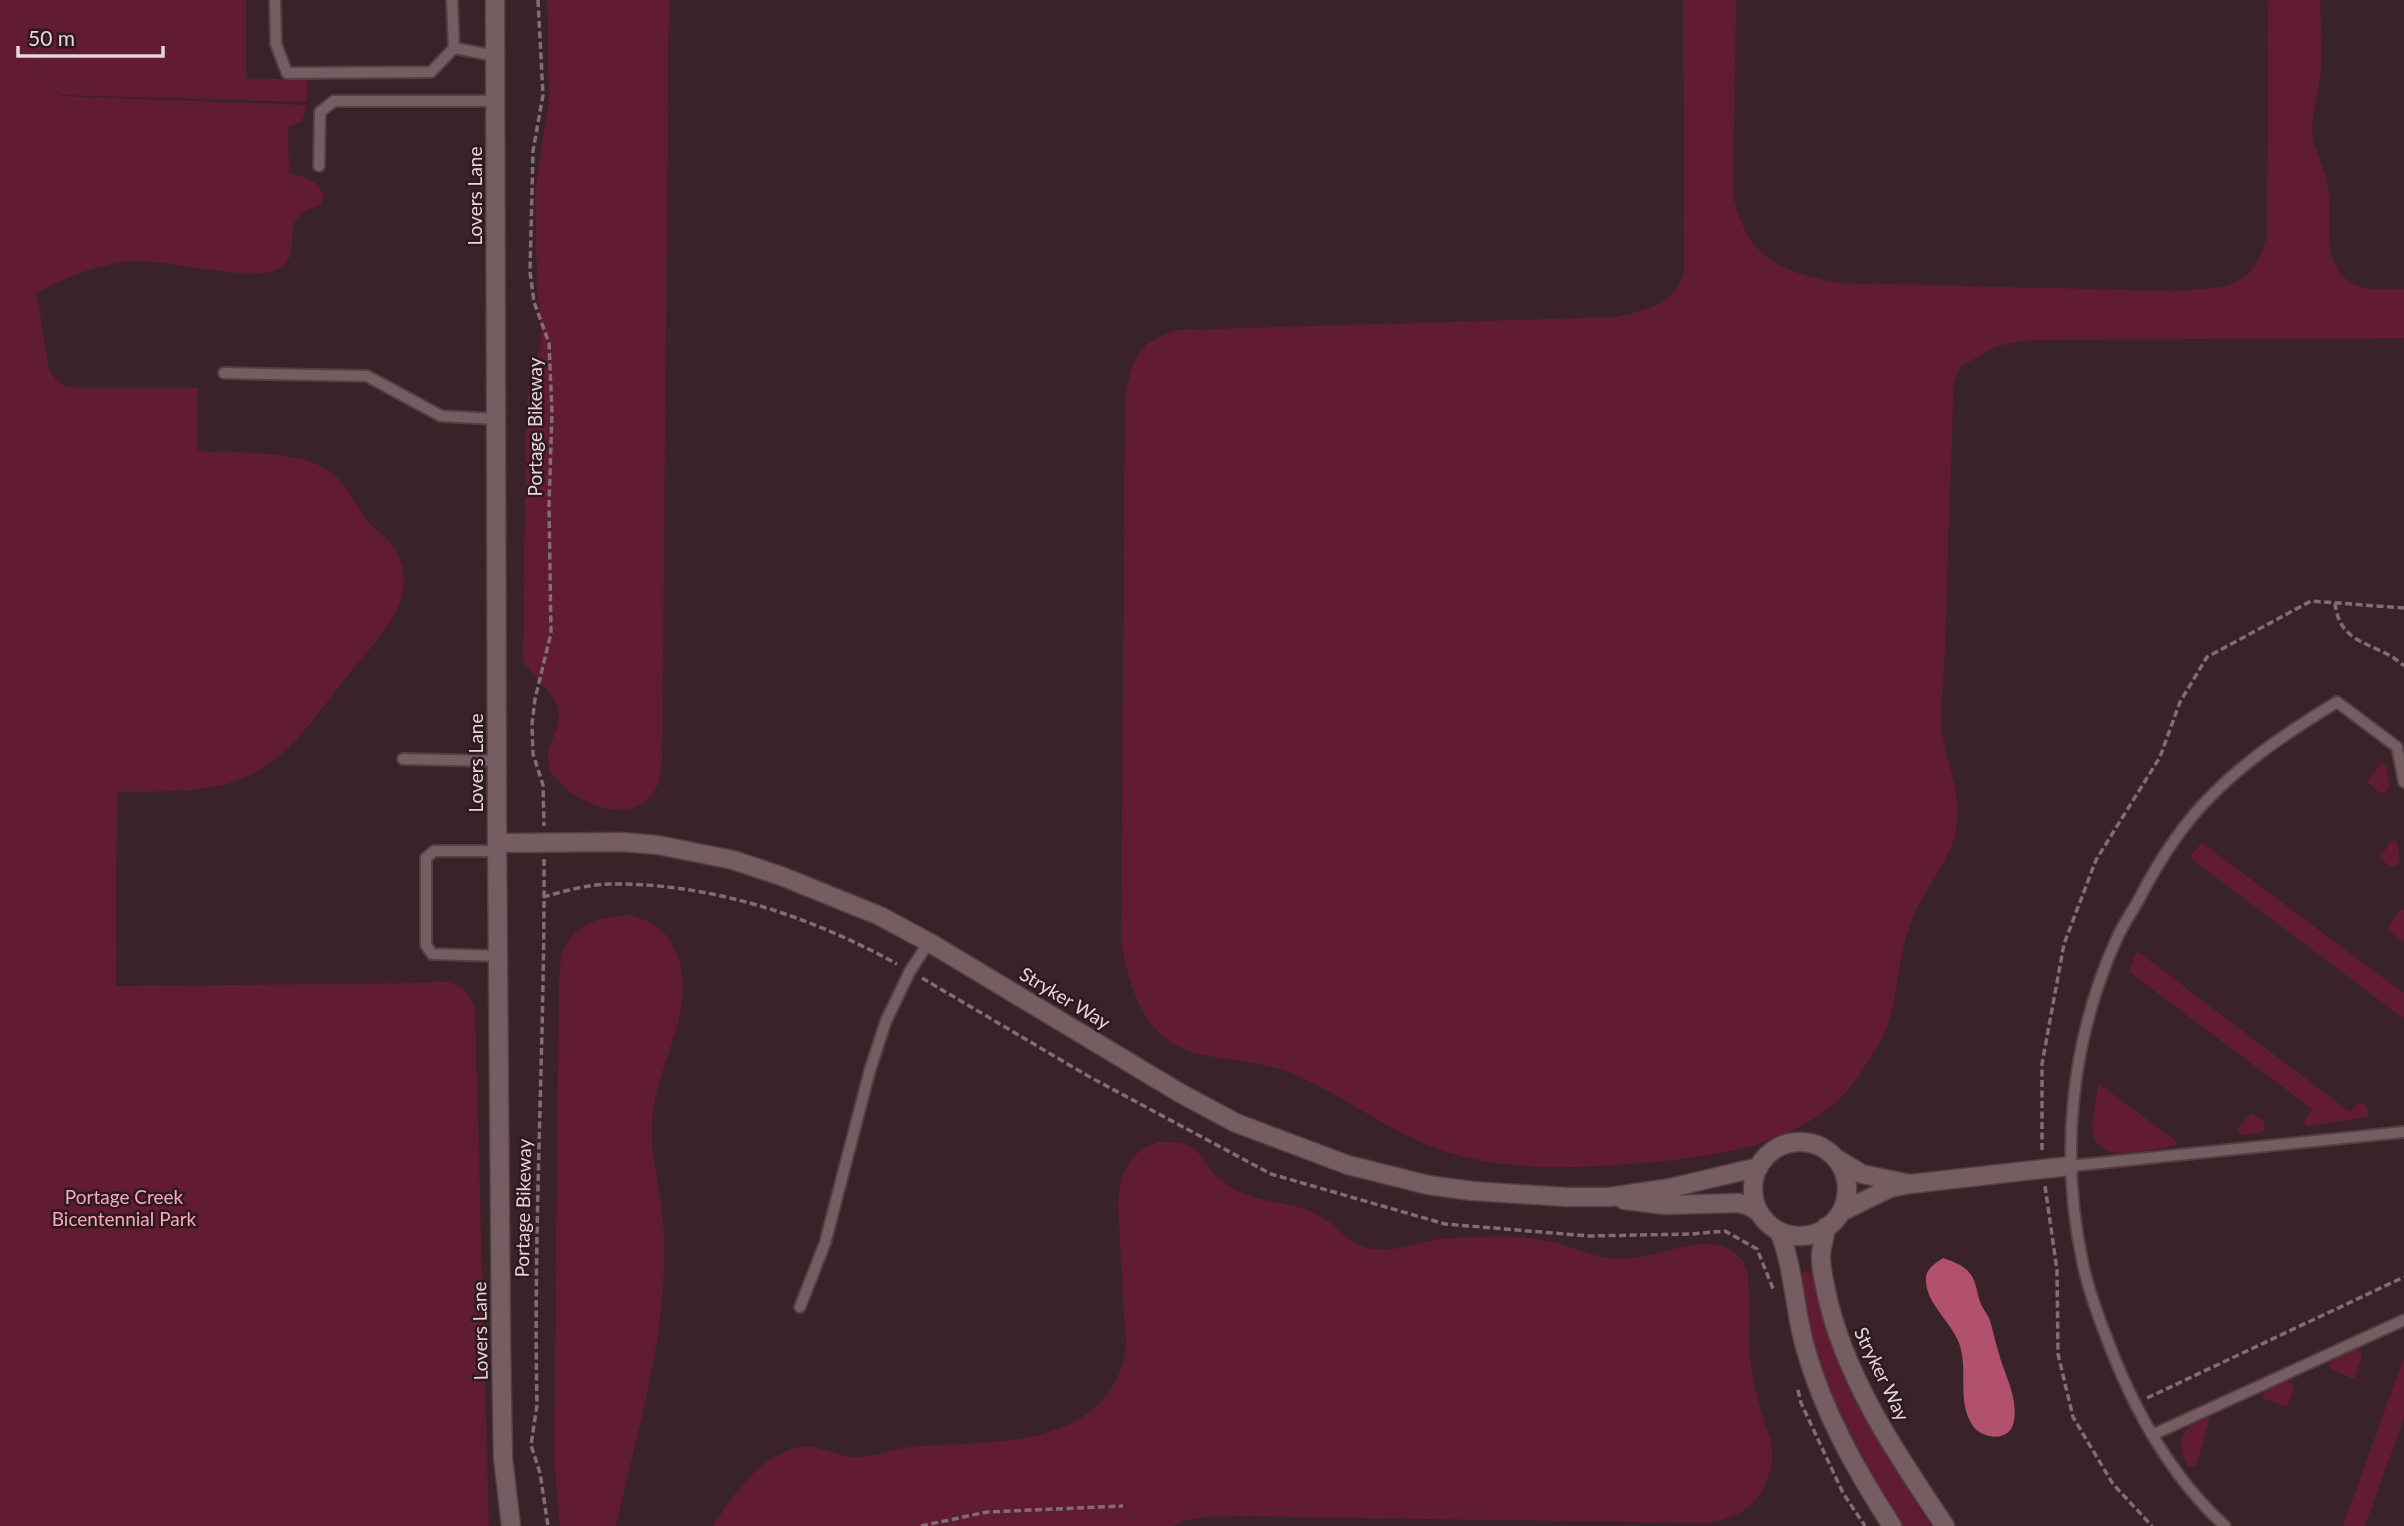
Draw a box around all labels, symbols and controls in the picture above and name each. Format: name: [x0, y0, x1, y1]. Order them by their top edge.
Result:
scale bar: [18, 14, 163, 58]
text: 50 m: [28, 25, 75, 50]
street label: Lovers Lane: [463, 147, 486, 245]
street label: Portage Bikeway: [523, 357, 546, 497]
street label: Lovers Lane: [464, 714, 487, 812]
street label: Stryker Way: [1016, 962, 1115, 1034]
street label: Portage Bikeway: [510, 1138, 535, 1278]
park label: Portage Creek Bicentennial Park: [52, 1185, 197, 1230]
street label: Lovers Lane: [467, 1281, 492, 1381]
street label: Stryker Way: [1850, 1323, 1915, 1425]

